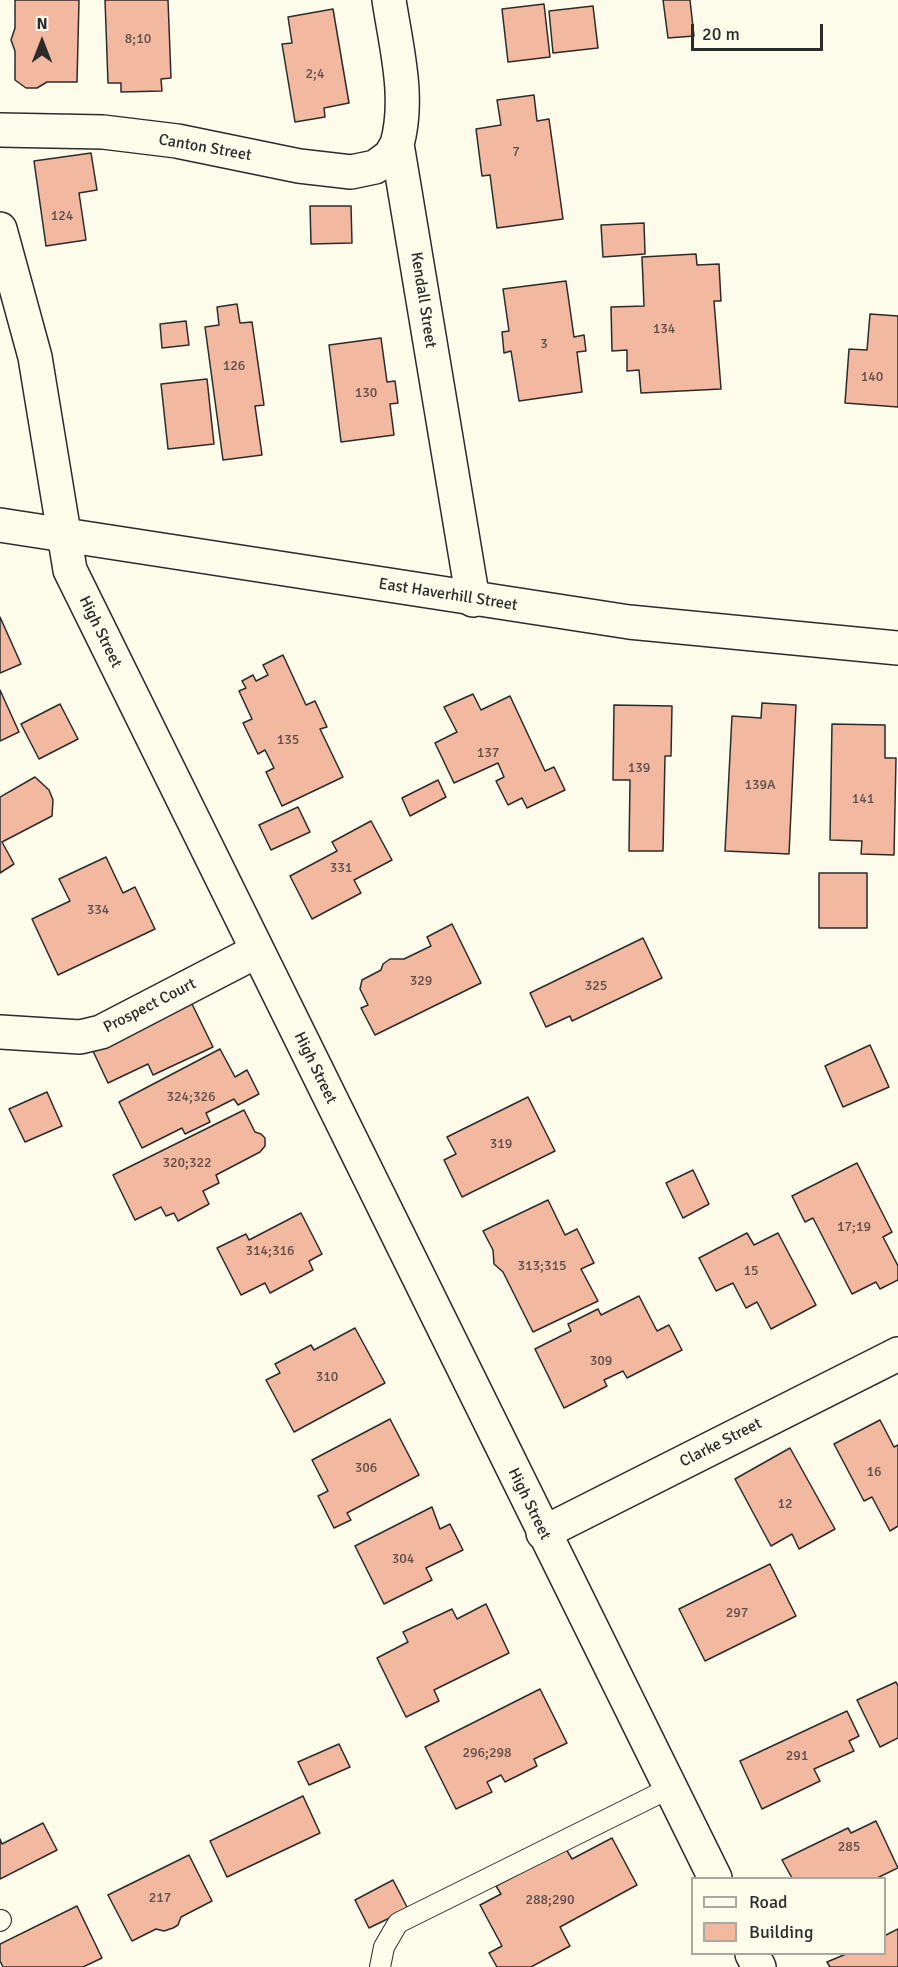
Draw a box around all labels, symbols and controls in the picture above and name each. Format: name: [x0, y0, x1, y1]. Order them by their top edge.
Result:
north arrow: [12, 12, 72, 72]
scale bar: [694, 12, 826, 50]
text: N: [36, 14, 48, 34]
text: 20 m: [702, 23, 740, 45]
house number: 8;10: [125, 31, 151, 47]
house number: 2;4: [306, 66, 324, 82]
street label: Canton Street: [157, 130, 253, 166]
house number: 7: [512, 144, 520, 160]
house number: 124: [51, 208, 73, 224]
street label: Kendall Street: [406, 251, 440, 349]
house number: 134: [653, 321, 675, 337]
house number: 3: [540, 336, 548, 352]
house number: 126: [223, 358, 245, 374]
house number: 140: [861, 369, 883, 385]
house number: 130: [355, 385, 377, 401]
street label: East Haverhill Street: [377, 575, 519, 615]
street label: High Street: [74, 593, 126, 671]
house number: 135: [277, 732, 299, 748]
house number: 137: [477, 745, 499, 761]
house number: 139: [628, 760, 650, 776]
house number: 139A: [744, 777, 776, 793]
house number: 141: [852, 791, 874, 807]
house number: 331: [330, 860, 352, 876]
house number: 334: [87, 902, 109, 918]
house number: 329: [410, 973, 432, 989]
street label: Prospect Court: [101, 974, 199, 1038]
house number: 325: [585, 978, 607, 994]
street label: High Street: [289, 1029, 341, 1107]
house number: 324;326: [166, 1089, 216, 1105]
house number: 319: [490, 1136, 512, 1152]
house number: 320;322: [162, 1155, 212, 1171]
house number: 17;19: [837, 1219, 871, 1235]
house number: 314;316: [245, 1243, 295, 1259]
house number: 313;315: [517, 1258, 567, 1274]
house number: 15: [743, 1263, 759, 1279]
house number: 309: [590, 1353, 612, 1369]
house number: 310: [316, 1369, 338, 1385]
street label: Clarke Street: [677, 1414, 765, 1472]
house number: 306: [355, 1460, 377, 1476]
house number: 16: [866, 1464, 882, 1480]
street label: High Street: [503, 1465, 555, 1543]
house number: 12: [777, 1496, 793, 1512]
house number: 304: [392, 1551, 414, 1567]
house number: 297: [726, 1605, 748, 1621]
house number: 296;298: [462, 1745, 512, 1761]
house number: 291: [786, 1748, 808, 1764]
house number: 285: [838, 1839, 860, 1855]
legend: [691, 1877, 886, 1955]
house number: 217: [149, 1890, 171, 1906]
text: Road: [749, 1891, 788, 1913]
house number: 288;290: [525, 1892, 575, 1908]
text: Building: [749, 1921, 813, 1943]

